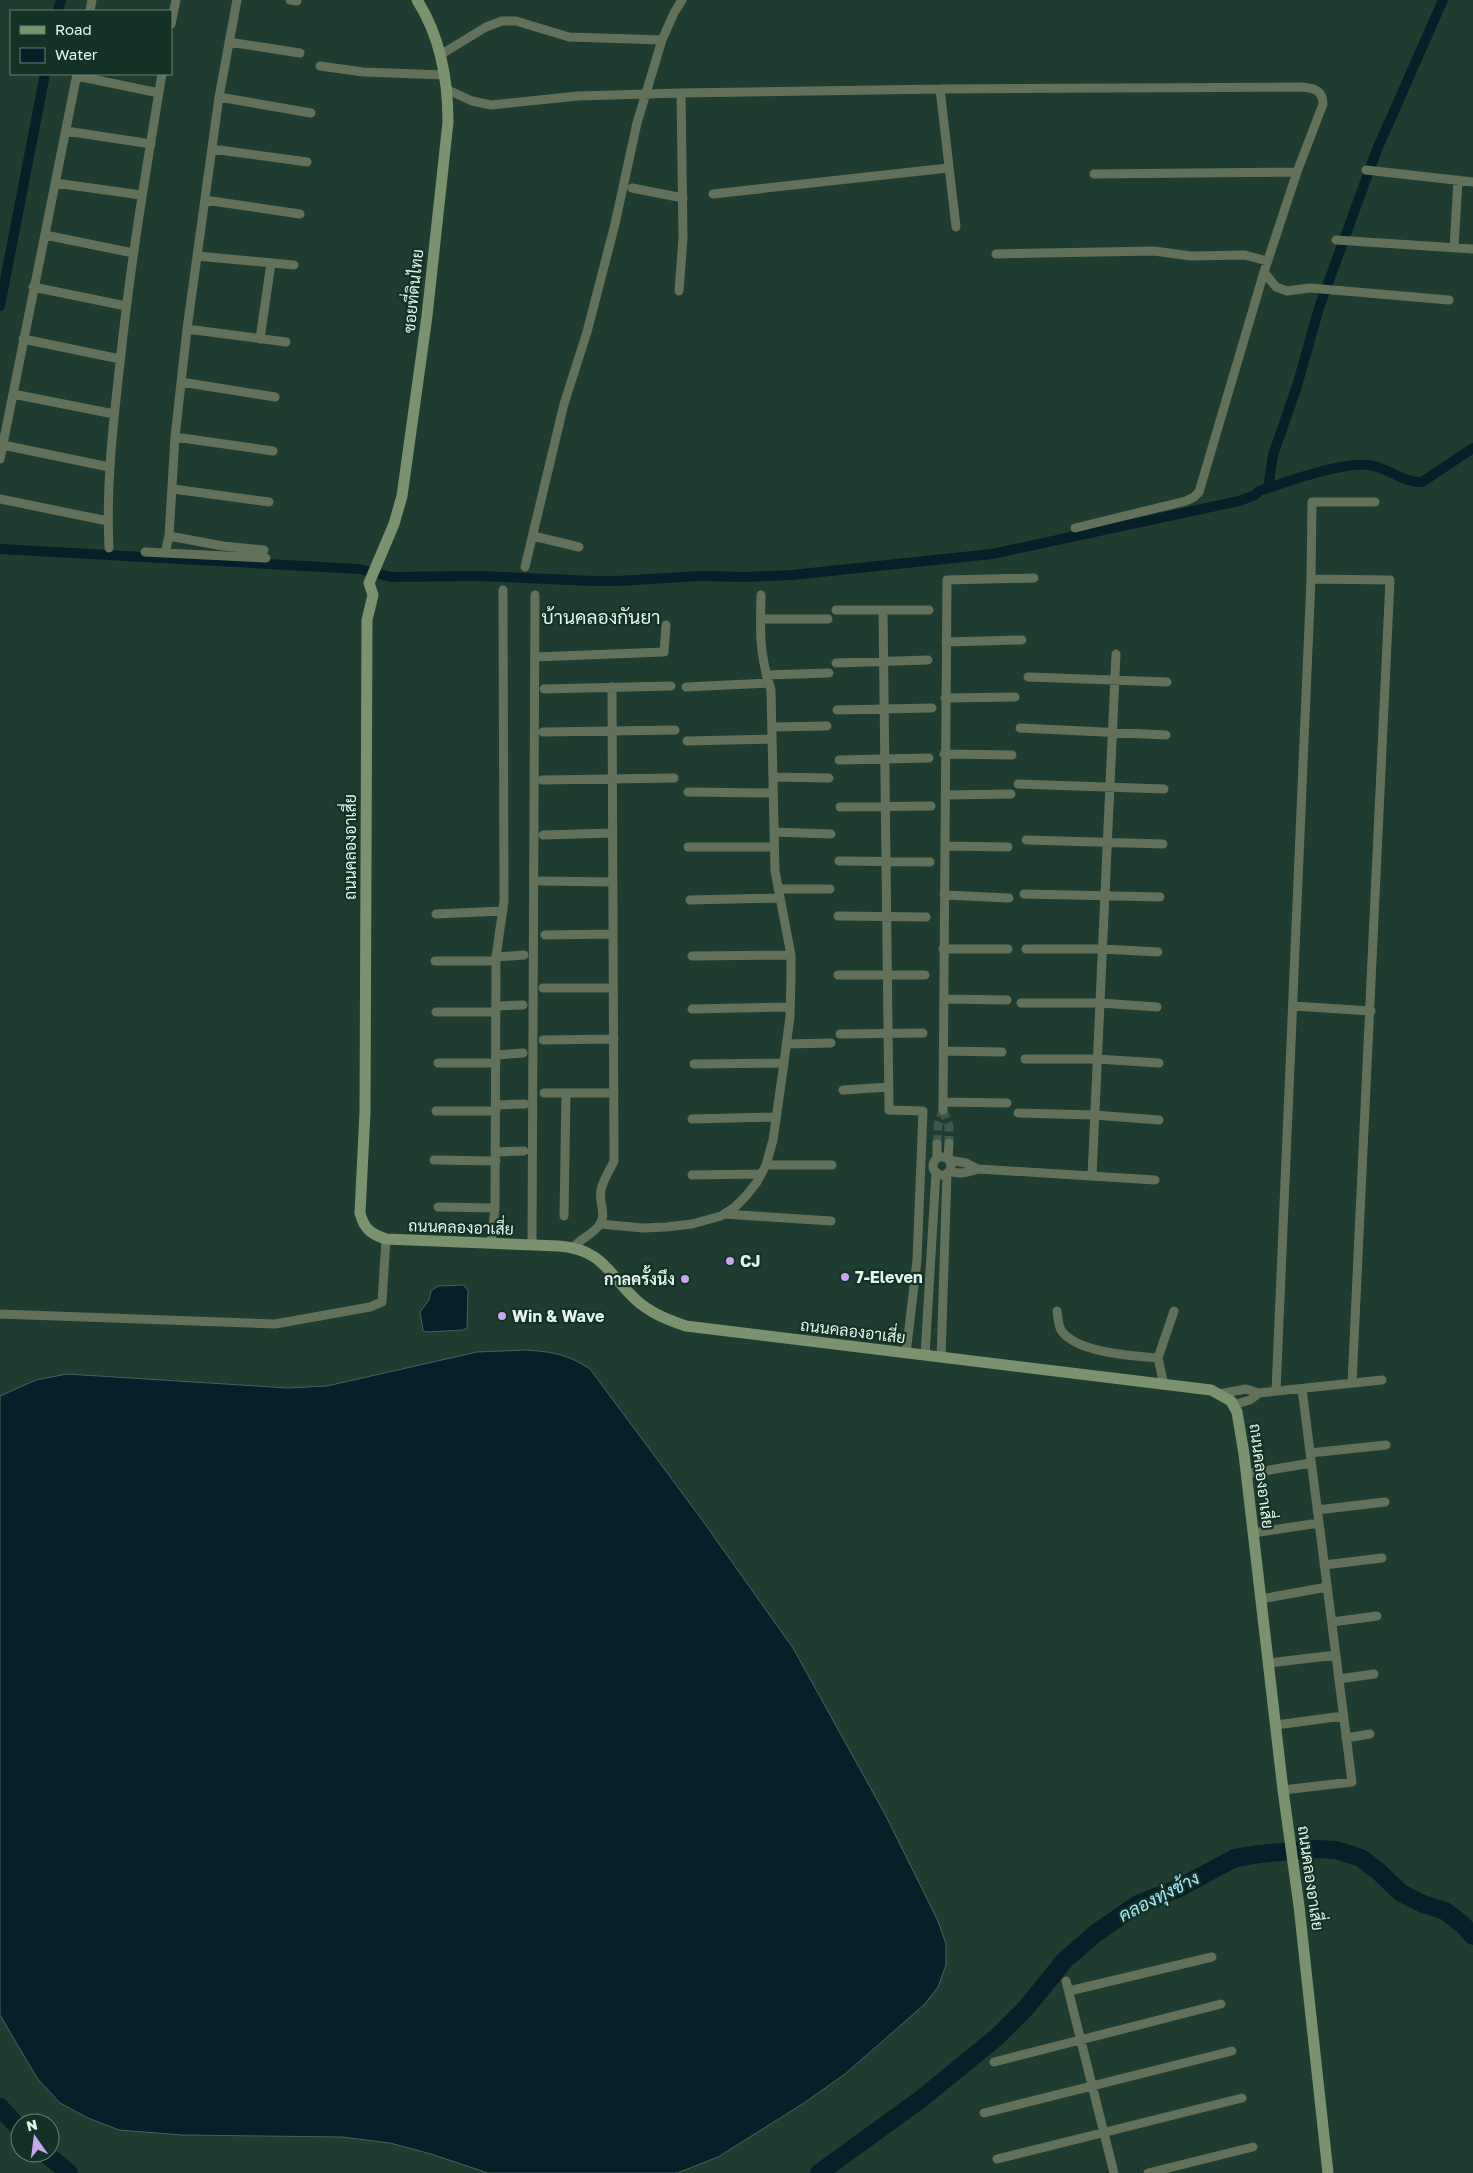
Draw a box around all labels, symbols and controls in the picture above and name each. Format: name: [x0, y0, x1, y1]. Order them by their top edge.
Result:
legend: [10, 10, 172, 75]
text: Road: [55, 20, 92, 38]
text: Water: [55, 45, 98, 63]
street label: ซอยที่ดินไทย: [395, 248, 427, 334]
district label: บ้านคลองกันยา: [542, 605, 660, 628]
street label: ถนนคลองอาเสี่ย: [336, 794, 360, 900]
street label: ถนนคลองอาเสี่ย: [408, 1211, 514, 1239]
place label: CJ: [740, 1251, 760, 1271]
marker: CJ: [724, 1255, 736, 1267]
place label: กาลครั้งนึง: [604, 1265, 675, 1289]
place label: 7-Eleven: [855, 1267, 923, 1287]
marker: 7-Eleven: [839, 1271, 851, 1283]
marker: กาลครั้งนึง: [679, 1273, 691, 1285]
place label: Win & Wave: [512, 1306, 604, 1326]
marker: Win & Wave: [496, 1310, 508, 1322]
street label: ถนนคลองอาเสี่ย: [799, 1311, 907, 1347]
street label: ถนนคลองอาเสี่ย: [1246, 1422, 1282, 1530]
street label: ถนนคลองอาเสี่ย: [1294, 1824, 1332, 1932]
water label: คลองทุ่งช้าง: [1114, 1866, 1204, 1928]
north arrow: [10, 2113, 60, 2163]
text: N: [25, 2115, 39, 2134]

